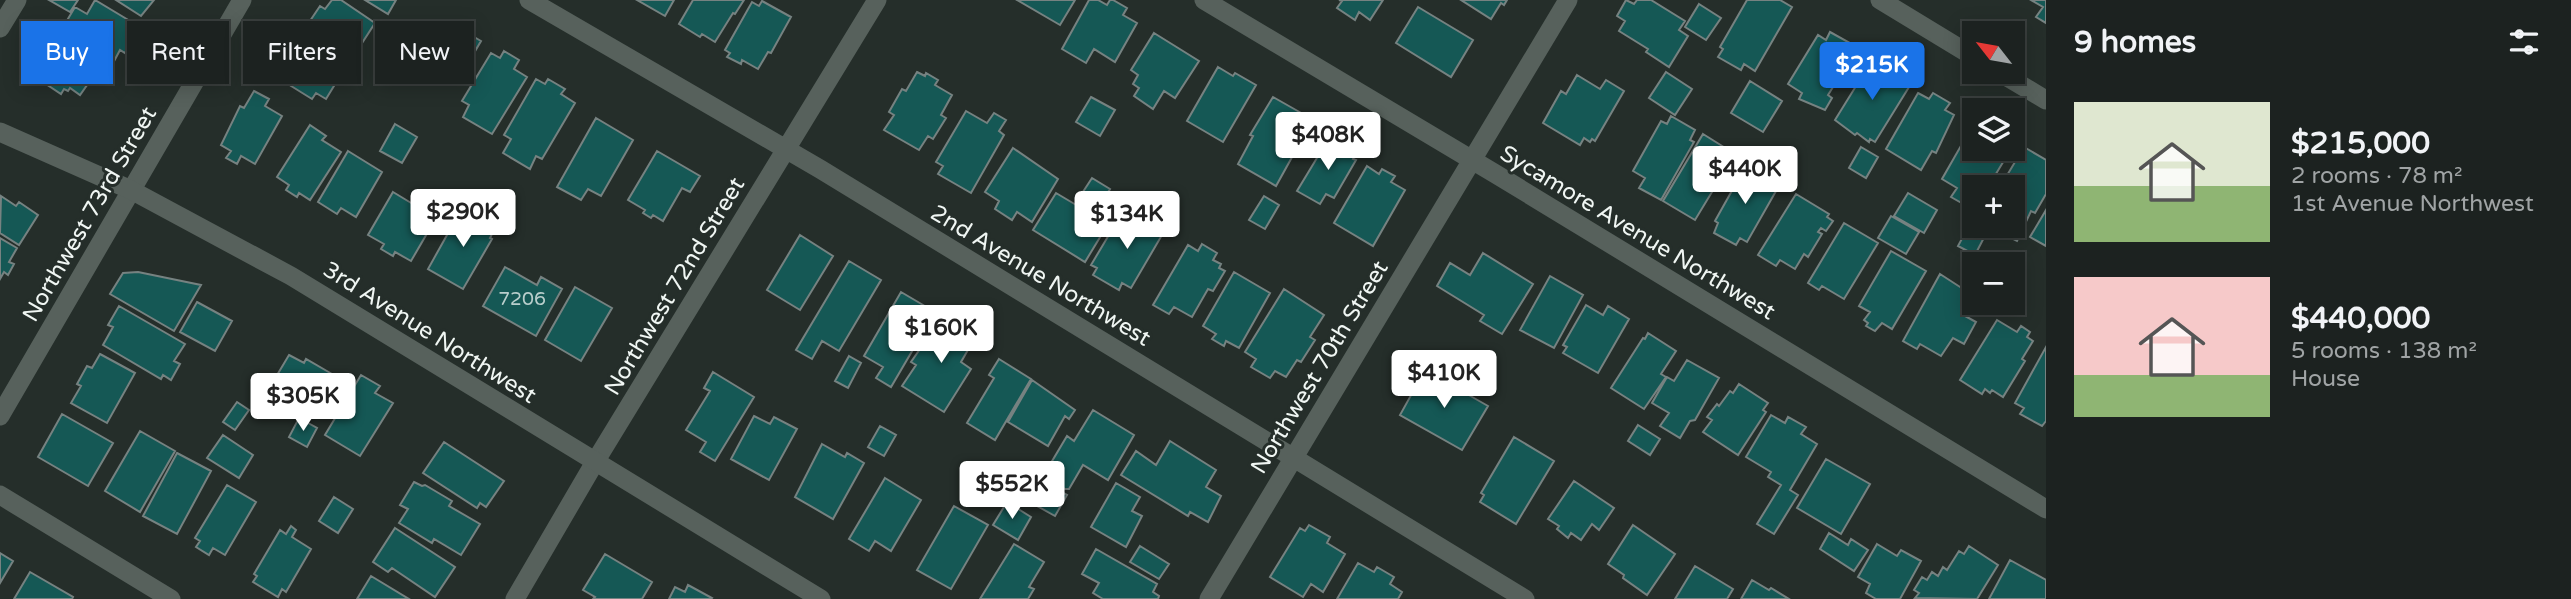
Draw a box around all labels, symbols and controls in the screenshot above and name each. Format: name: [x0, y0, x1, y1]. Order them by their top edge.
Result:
chip: Buy: [21, 21, 113, 84]
chip: Rent: [127, 21, 229, 84]
chip: Filters: [243, 21, 361, 84]
chip: New: [375, 21, 474, 84]
north arrow: [1962, 21, 2025, 84]
map controls: [1962, 21, 2025, 315]
icon: filters: [2505, 23, 2543, 61]
text: 9 homes: [2074, 24, 2196, 61]
pin: $215K: [1823, 42, 1921, 102]
text: $215K: [1836, 51, 1908, 79]
button: layers: [1962, 98, 2025, 161]
street label: Northwest 73rd Street: [17, 102, 163, 327]
pin: $408K: [1279, 113, 1377, 172]
text: $408K: [1292, 121, 1364, 149]
text: $215,000: [2291, 125, 2430, 162]
icon: home: [2130, 130, 2214, 214]
street label: Sycamore Avenue Northwest: [1495, 139, 1780, 326]
pin: $440K: [1696, 146, 1794, 206]
text: $440K: [1709, 155, 1781, 183]
text: 2 rooms · 78 m²: [2291, 162, 2462, 190]
street label: Northwest 72nd Street: [599, 172, 751, 401]
button: +: [1962, 175, 2025, 238]
pin: $290K: [414, 190, 512, 249]
text: 1st Avenue Northwest: [2291, 190, 2534, 218]
pin: $134K: [1078, 191, 1176, 251]
text: $290K: [427, 198, 499, 226]
street label: 2nd Avenue Northwest: [925, 199, 1156, 353]
text: $134K: [1091, 200, 1163, 228]
button: −: [1962, 252, 2025, 315]
street label: 3rd Avenue Northwest: [318, 256, 541, 410]
street label: Northwest 70th Street: [1245, 256, 1395, 479]
house number: 7206: [498, 288, 546, 310]
text: $440,000: [2291, 300, 2430, 337]
icon: home: [2130, 305, 2214, 389]
pin: $160K: [892, 306, 990, 365]
text: $160K: [905, 314, 977, 342]
text: 5 rooms · 138 m²: [2291, 337, 2477, 365]
pin: $410K: [1395, 350, 1493, 410]
text: $410K: [1408, 359, 1480, 387]
text: House: [2291, 365, 2360, 393]
pin: $305K: [254, 374, 352, 433]
text: $305K: [267, 382, 339, 410]
pin: $552K: [963, 462, 1061, 521]
text: $552K: [976, 470, 1048, 498]

